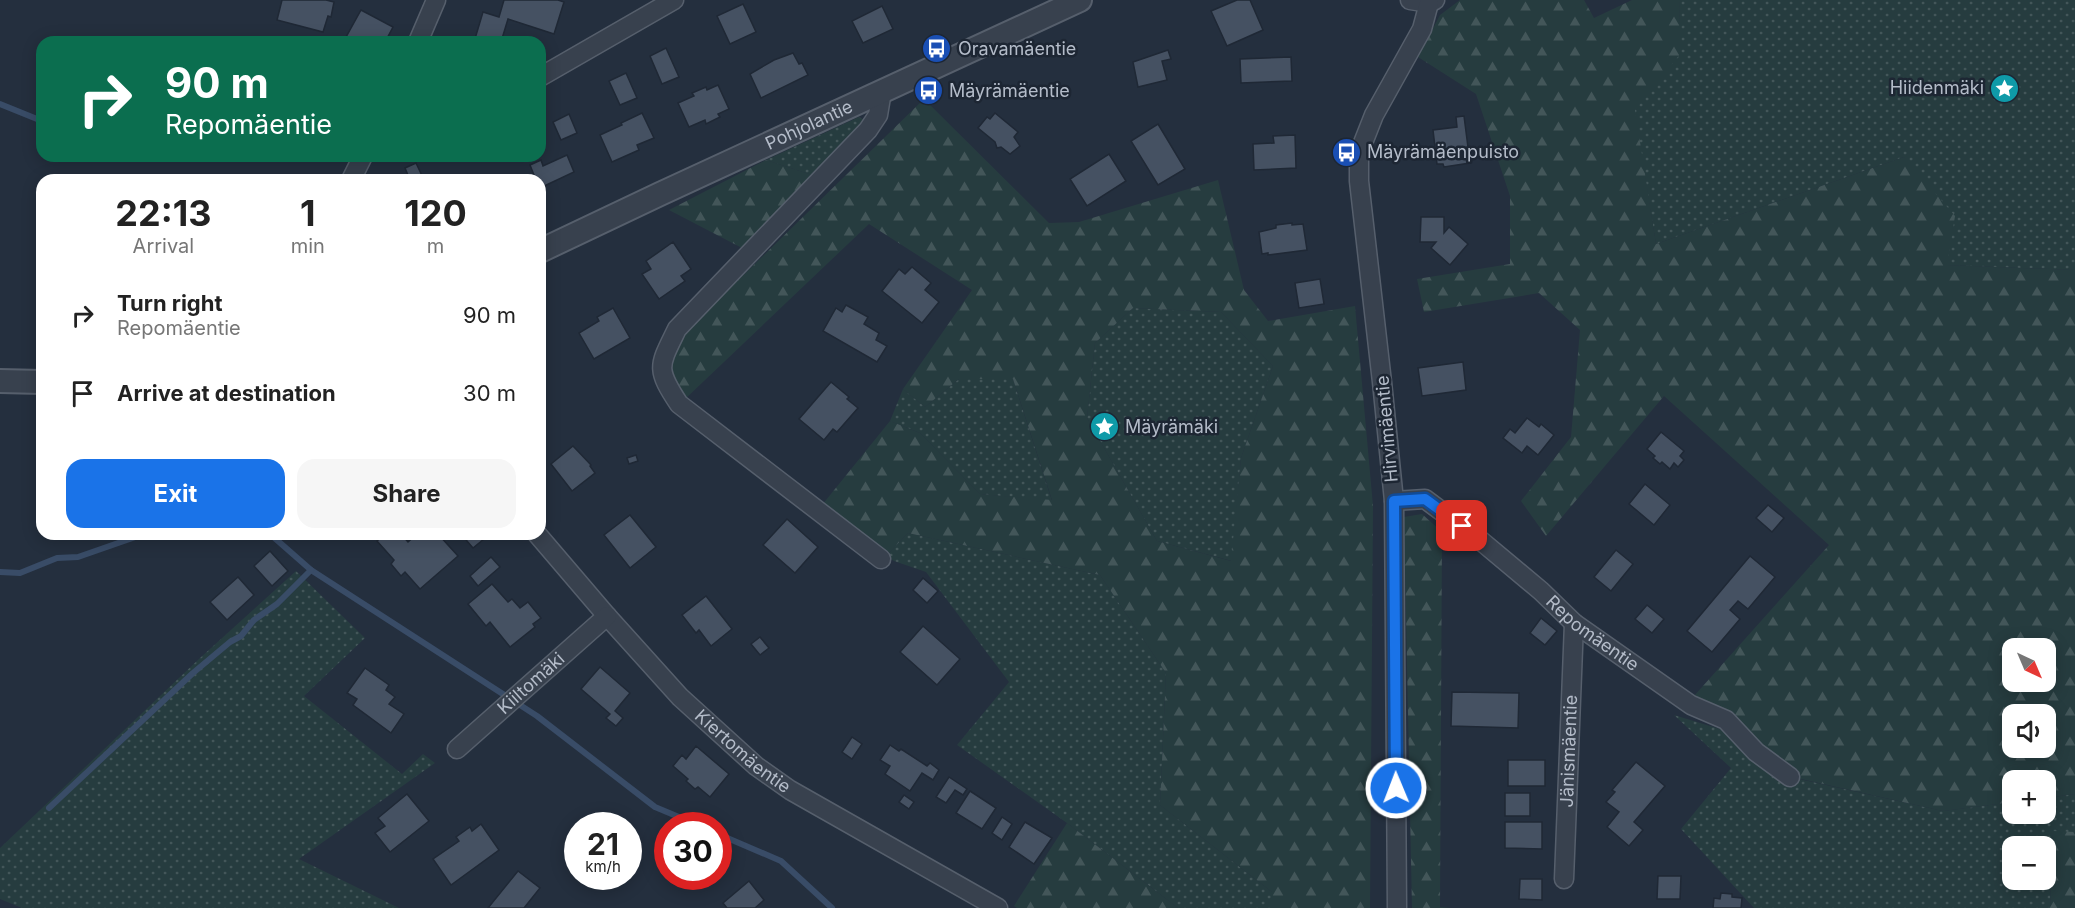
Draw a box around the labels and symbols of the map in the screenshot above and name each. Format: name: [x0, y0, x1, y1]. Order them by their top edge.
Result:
bus stop icon: Oravamäentie: [921, 33, 953, 65]
place label: Oravamäentie: [958, 38, 1076, 59]
place icon: Hiidenmäki: [1989, 72, 2021, 104]
bus stop icon: Mäyrämäentie: [912, 75, 944, 107]
place label: Hiidenmäki: [1890, 77, 1984, 98]
place label: Mäyrämäentie: [949, 80, 1070, 101]
street label: Pohjolantie: [762, 95, 856, 154]
bus stop icon: Mäyrämäenpuisto: [1330, 136, 1362, 168]
place label: Mäyrämäenpuisto: [1367, 141, 1519, 162]
street label: Hirvimäentie: [1371, 375, 1402, 483]
place icon: Mäyrämäki: [1088, 411, 1120, 443]
place label: Mäyrämäki: [1125, 416, 1218, 437]
pin: [1436, 500, 1487, 551]
street label: Repomäentie: [1542, 591, 1643, 675]
north arrow: [2002, 638, 2056, 692]
street label: Kiiltomäki: [493, 648, 569, 718]
street label: Jänismäentie: [1556, 694, 1581, 808]
street label: Kiertomäentie: [691, 705, 795, 797]
position arrow: [1364, 756, 1428, 820]
speed limit sign: 30: [654, 812, 732, 890]

